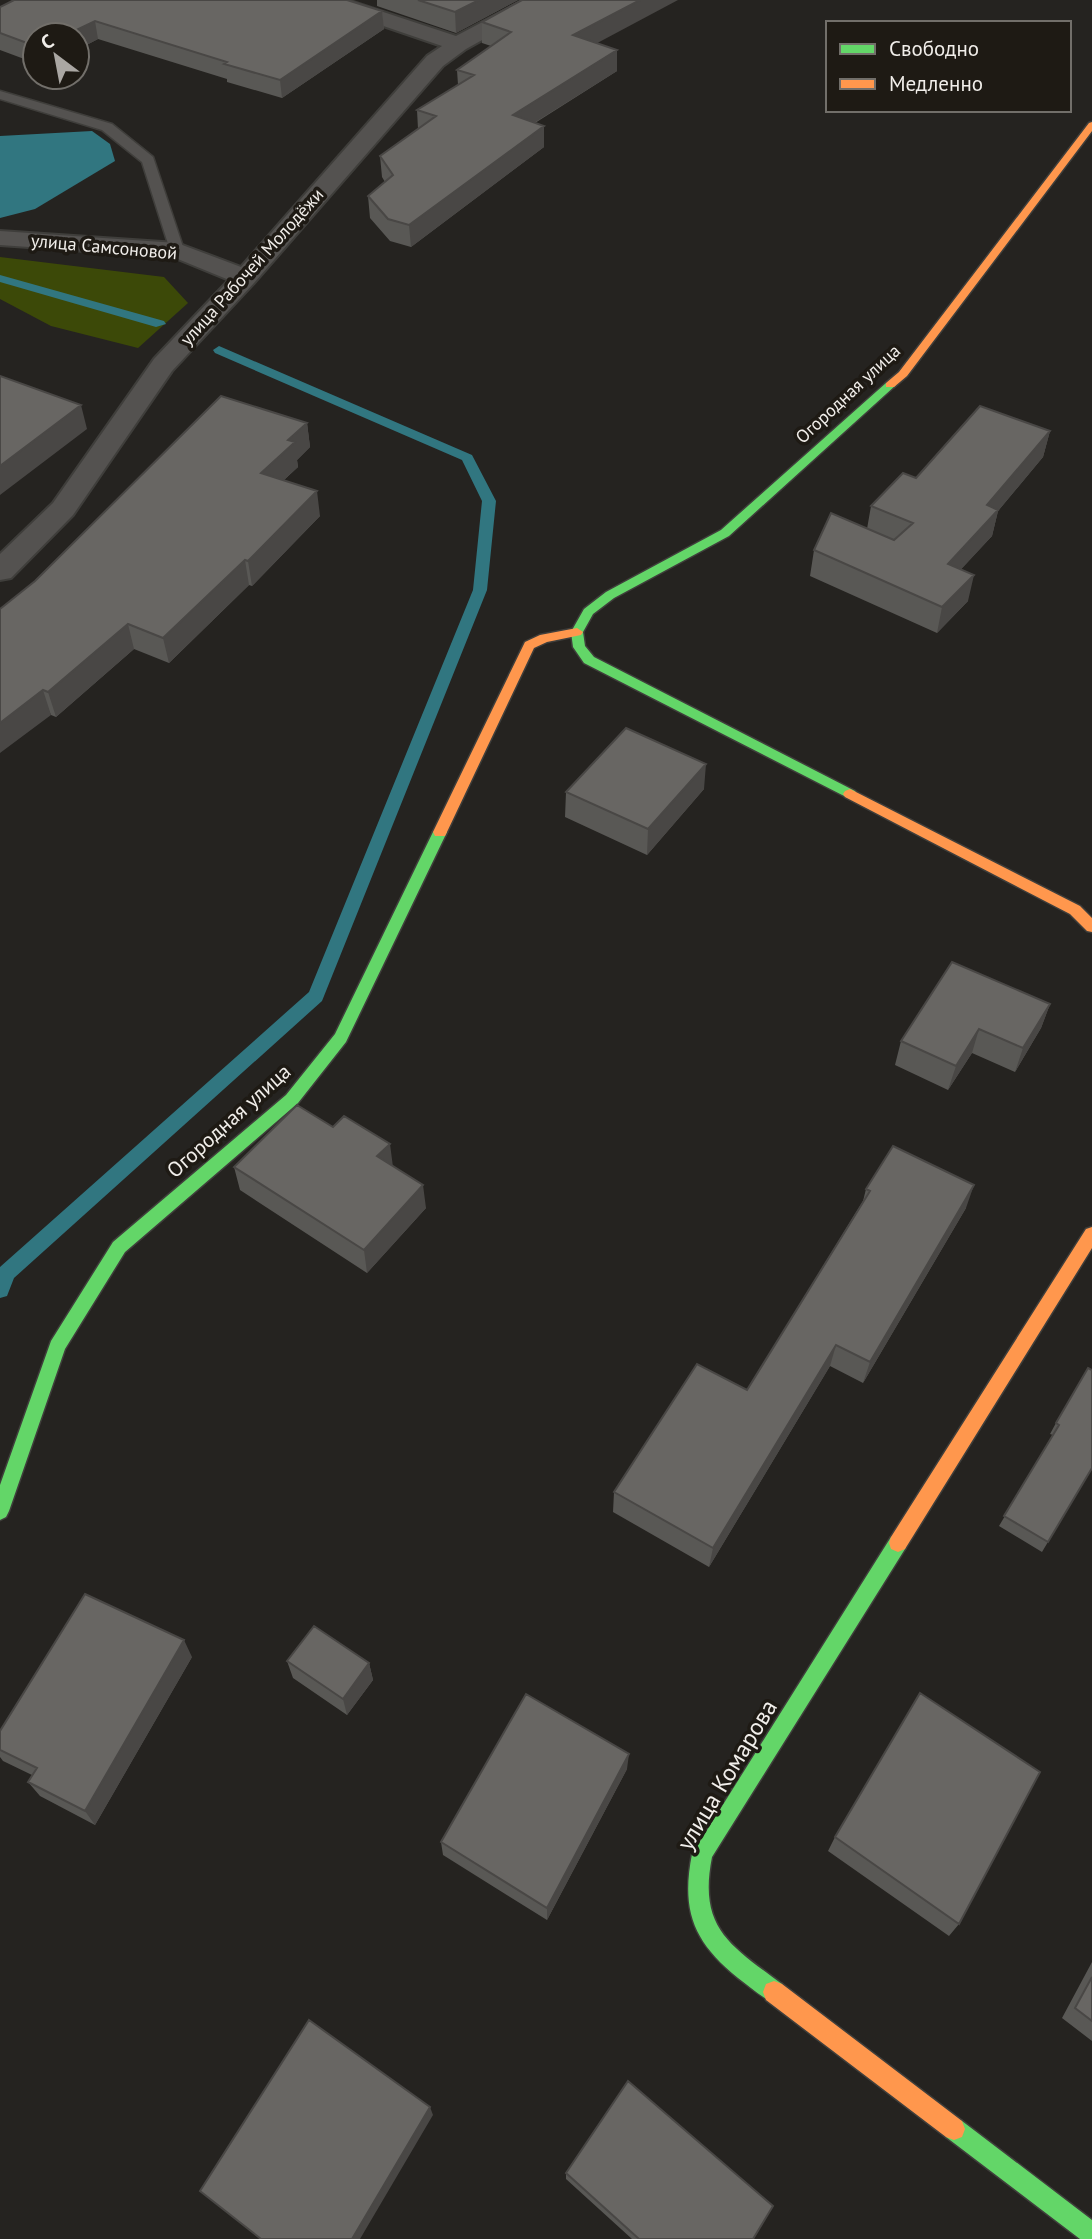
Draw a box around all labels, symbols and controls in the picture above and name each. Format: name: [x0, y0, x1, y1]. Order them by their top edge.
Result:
north arrow: [21, 21, 91, 91]
legend: [826, 21, 1071, 112]
text: С: [36, 28, 58, 55]
text: Свободно: [889, 35, 979, 62]
text: Медленно: [889, 70, 983, 97]
street label: улица Рабочей Молодёжи: [175, 183, 328, 350]
street label: улица Самсоновой: [30, 229, 178, 264]
street label: Огородная улица: [790, 339, 905, 448]
street label: Огородная улица: [161, 1058, 296, 1183]
street label: улица Комарова: [669, 1694, 784, 1856]

